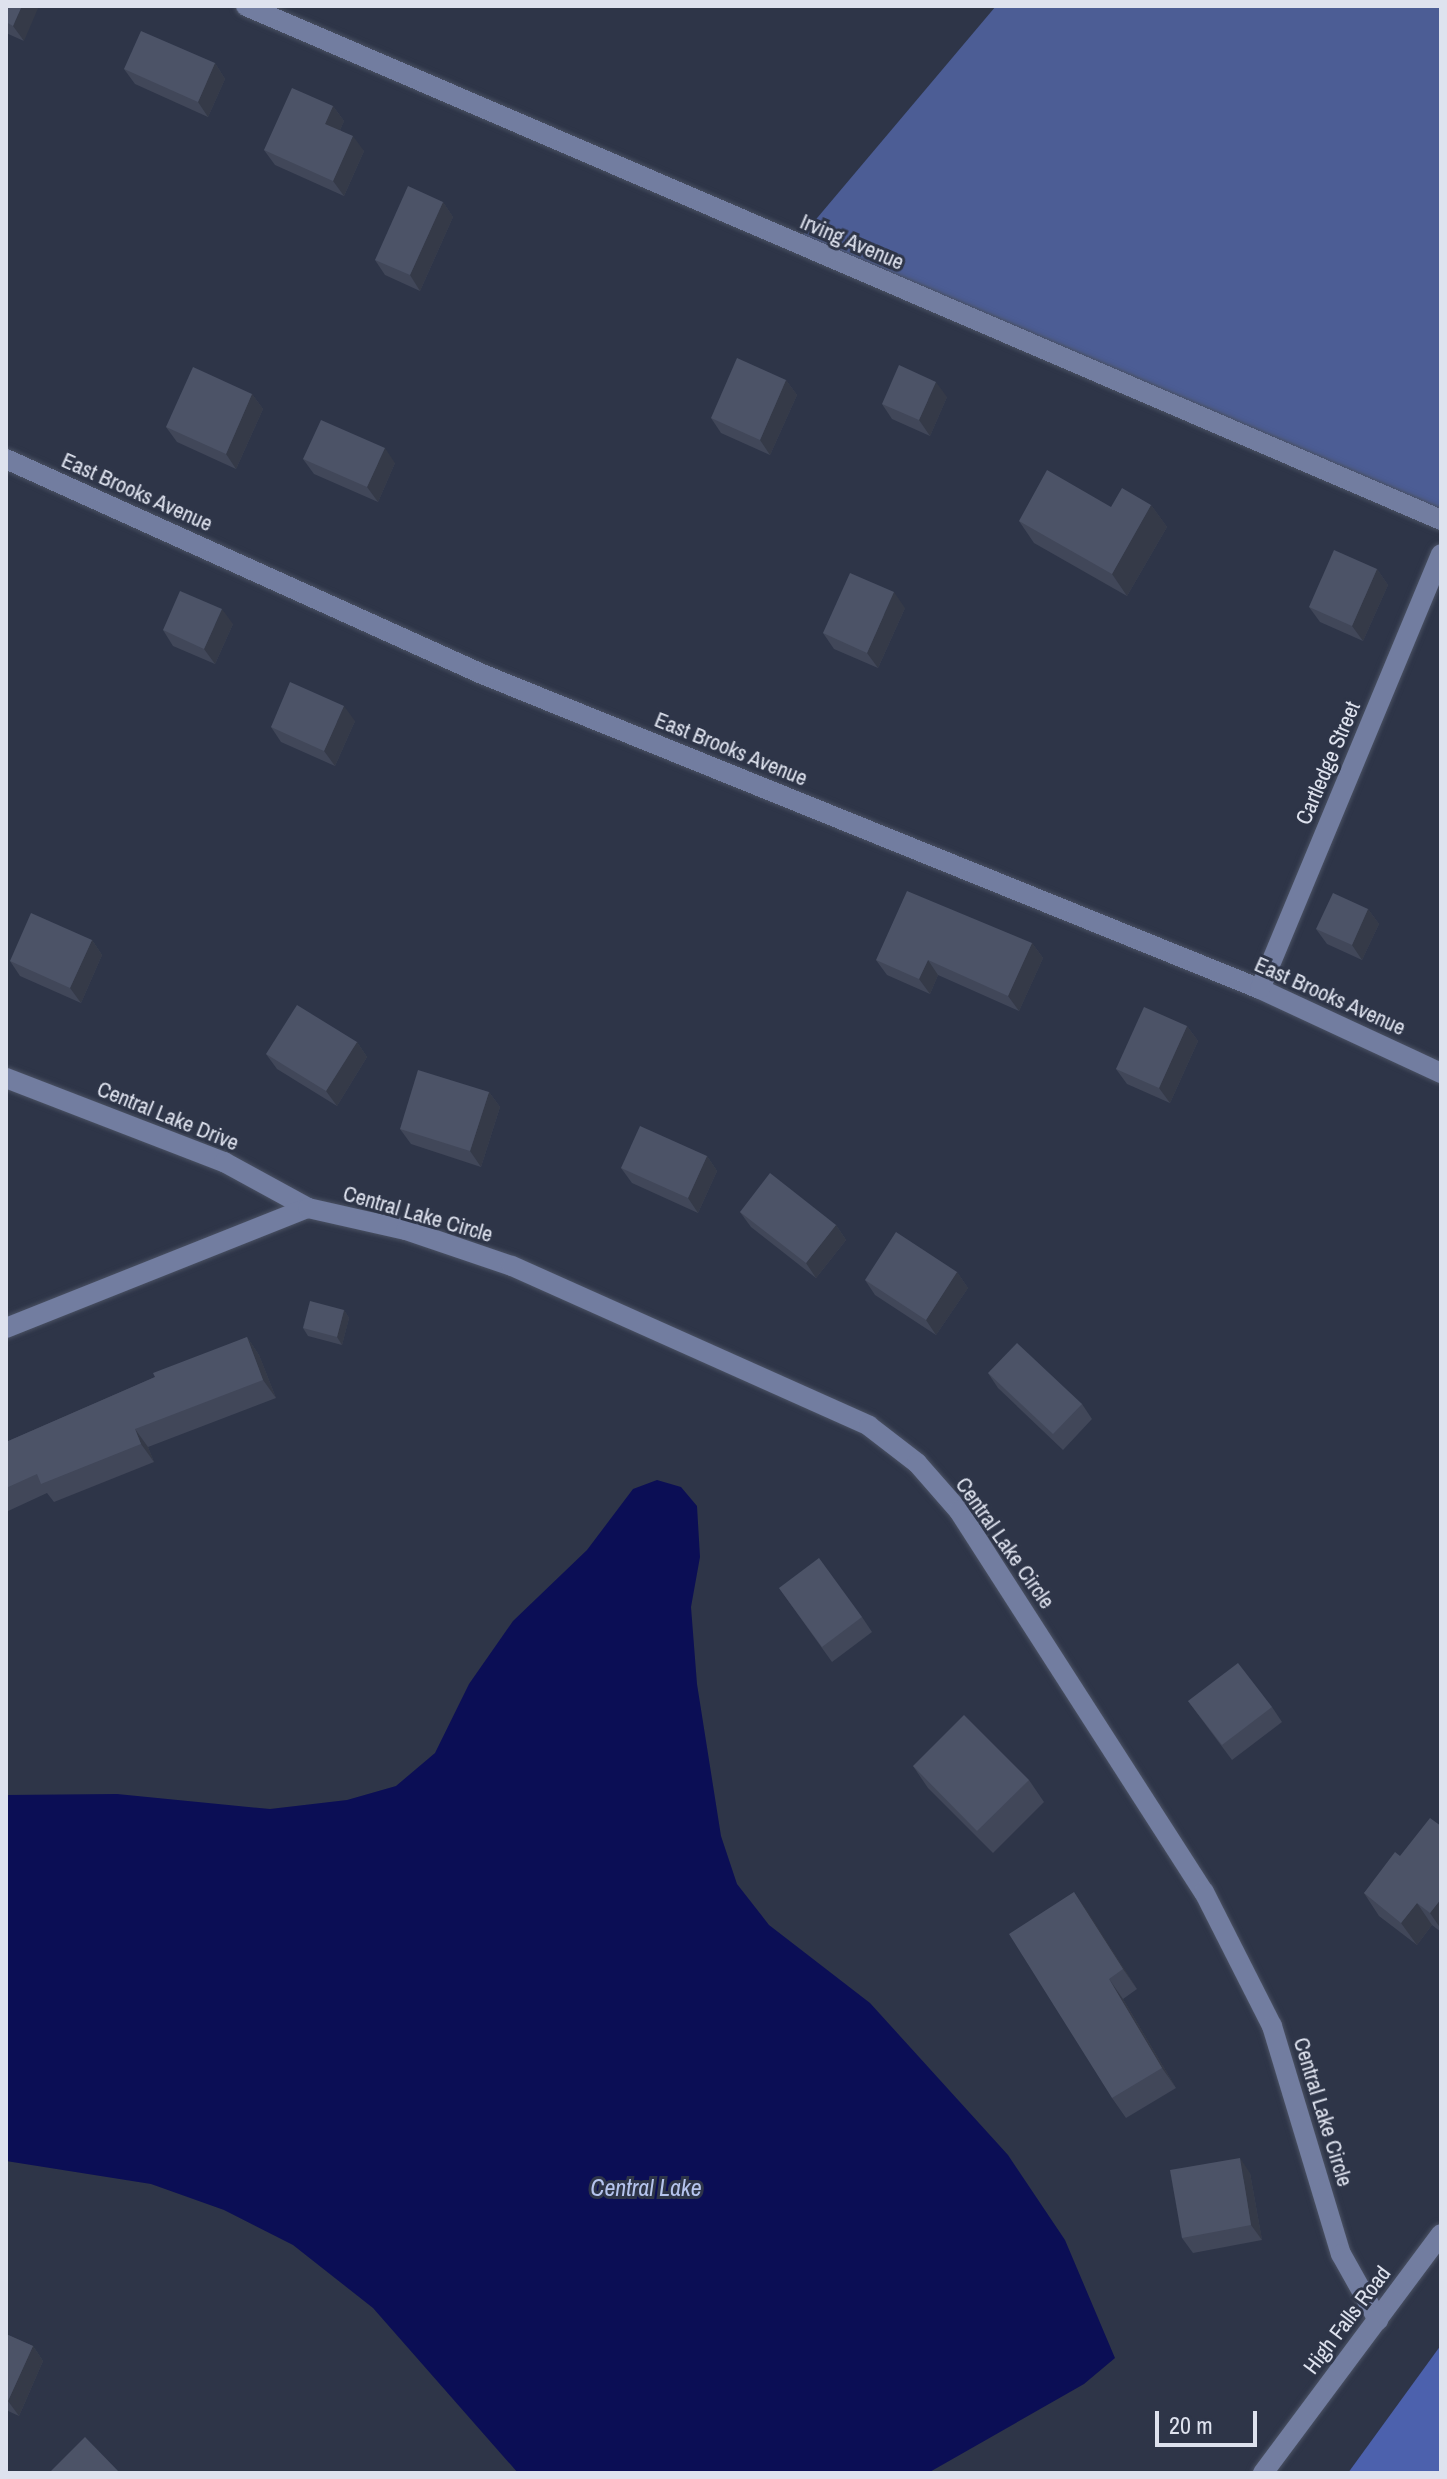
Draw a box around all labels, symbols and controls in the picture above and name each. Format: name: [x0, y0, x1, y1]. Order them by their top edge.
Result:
street label: Irving Avenue: [796, 208, 908, 276]
street label: East Brooks Avenue: [57, 447, 217, 537]
street label: Cartledge Street: [1290, 697, 1366, 829]
street label: East Brooks Avenue: [650, 706, 812, 792]
street label: East Brooks Avenue: [1250, 951, 1410, 1041]
street label: Central Lake Drive: [93, 1076, 243, 1156]
street label: Central Lake Circle: [340, 1180, 496, 1248]
street label: Central Lake Circle: [950, 1472, 1060, 1614]
street label: Central Lake Circle: [1288, 2034, 1358, 2190]
water label: Central Lake: [590, 2174, 702, 2202]
street label: High Falls Road: [1298, 2261, 1396, 2379]
scale bar: [1159, 2395, 1261, 2445]
text: 20 m: [1169, 2409, 1213, 2441]

